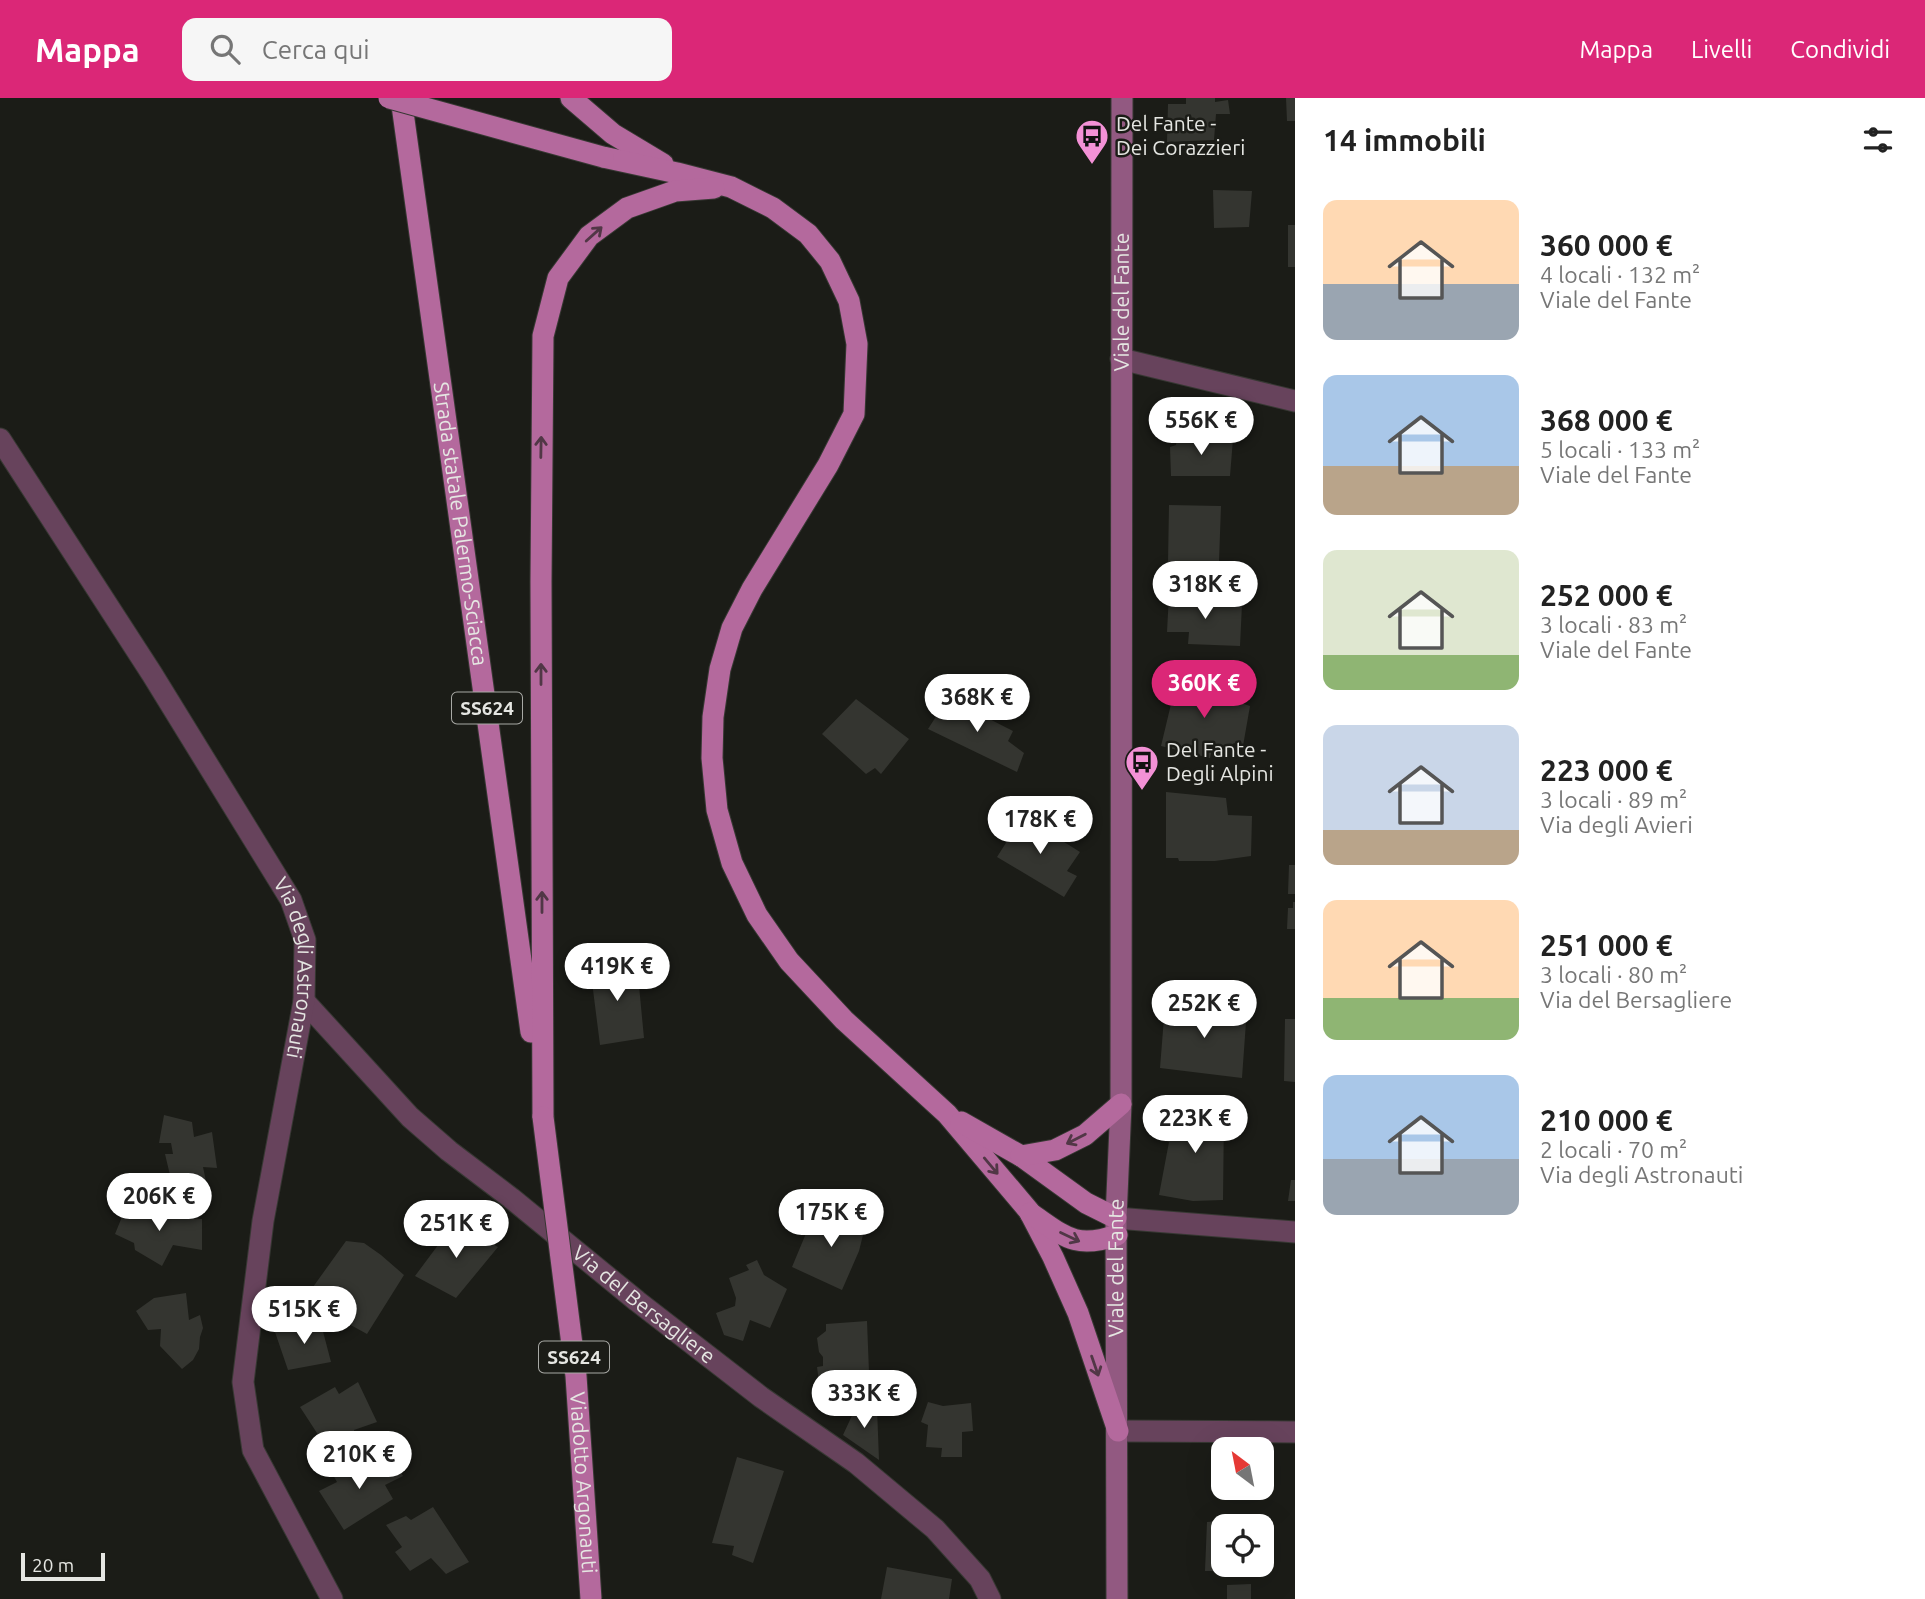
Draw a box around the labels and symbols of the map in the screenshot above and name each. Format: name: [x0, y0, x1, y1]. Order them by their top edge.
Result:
place label: Del Fante - Dei Corazzieri: [1116, 111, 1245, 159]
bus stop icon: Del Fante - Dei Corazzieri: [1073, 117, 1111, 166]
one-way arrow: [585, 226, 603, 242]
street label: Viale del Fante: [1109, 233, 1133, 372]
street label: Strada statale Palermo-Sciacca: [430, 380, 493, 667]
pin: 556K €: [1144, 398, 1258, 457]
one-way arrow: [535, 435, 548, 458]
pin: 318K €: [1148, 561, 1262, 621]
pin: 360K €: [1147, 660, 1261, 720]
one-way arrow: [534, 663, 548, 686]
pin: 368K €: [920, 674, 1034, 734]
road number: SS624: [452, 692, 522, 723]
place label: Del Fante - Degli Alpini: [1166, 737, 1274, 785]
bus stop icon: Del Fante - Degli Alpini: [1123, 743, 1161, 792]
pin: 178K €: [983, 796, 1097, 856]
street label: Via degli Astronauti: [269, 873, 319, 1061]
one-way arrow: [535, 890, 549, 913]
pin: 419K €: [560, 944, 674, 1003]
pin: 252K €: [1147, 981, 1261, 1040]
pin: 223K €: [1138, 1096, 1252, 1155]
one-way arrow: [1066, 1133, 1087, 1147]
one-way arrow: [983, 1156, 999, 1174]
pin: 206K €: [102, 1174, 216, 1233]
pin: 175K €: [774, 1190, 888, 1249]
street label: Viale del Fante: [1103, 1198, 1128, 1337]
pin: 251K €: [399, 1200, 513, 1260]
one-way arrow: [1059, 1231, 1080, 1244]
street label: Via del Bersagliere: [568, 1240, 720, 1368]
pin: 515K €: [247, 1286, 361, 1346]
road number: SS624: [539, 1342, 609, 1372]
one-way arrow: [1089, 1355, 1102, 1377]
pin: 333K €: [807, 1370, 921, 1430]
street label: Viadotto Argonauti: [566, 1391, 602, 1574]
pin: 210K €: [302, 1432, 416, 1491]
north arrow: [1211, 1437, 1274, 1500]
scale bar: [21, 1550, 105, 1582]

